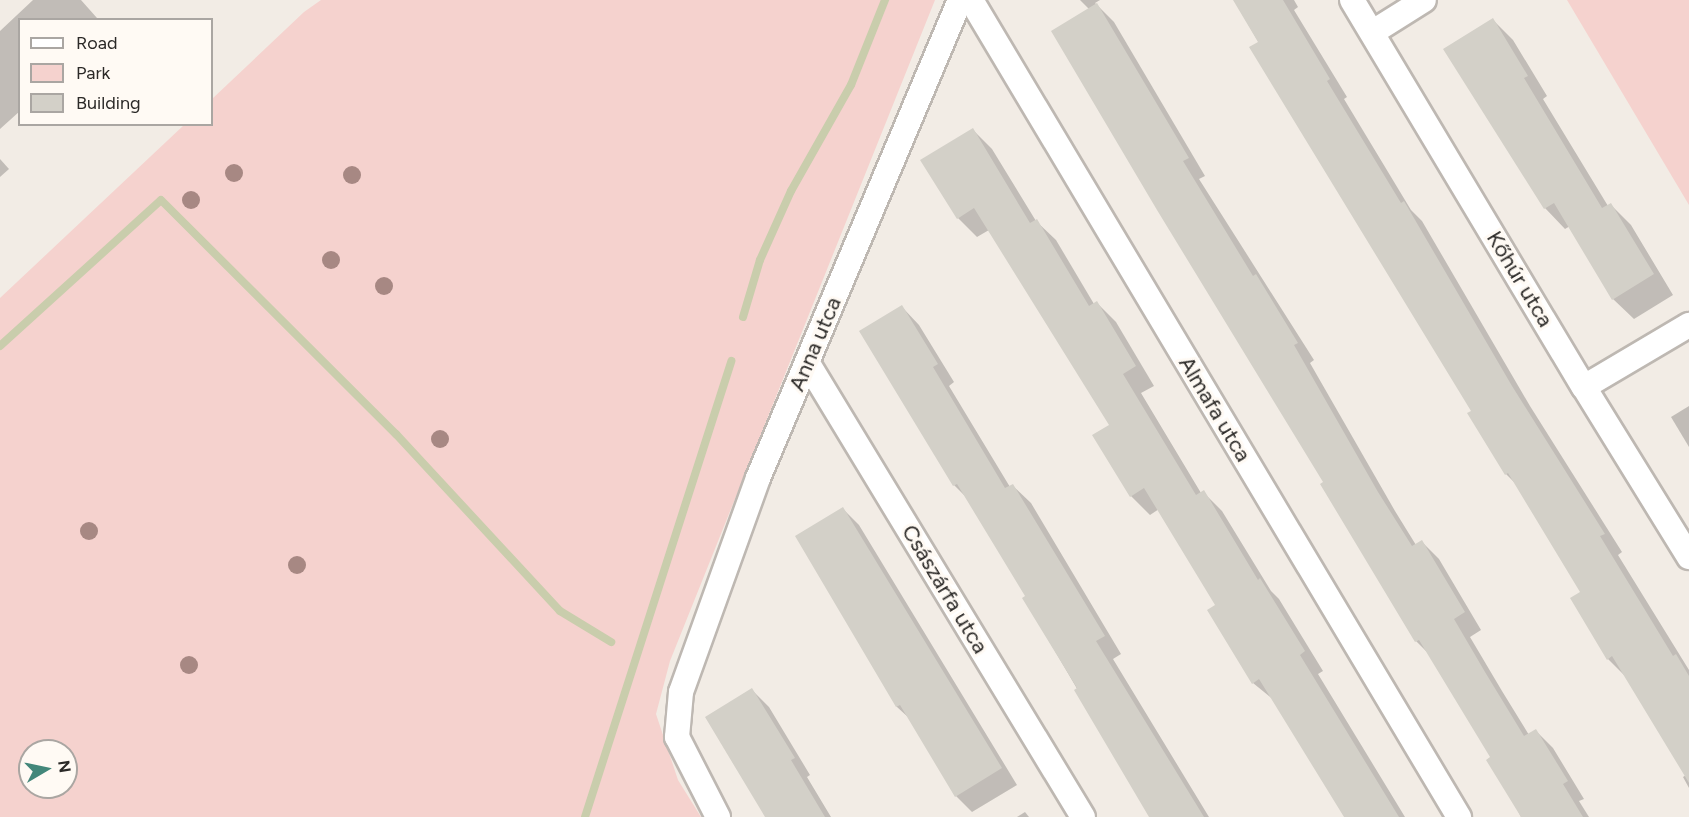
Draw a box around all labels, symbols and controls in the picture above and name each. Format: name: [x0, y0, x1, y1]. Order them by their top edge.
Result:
legend: [18, 18, 213, 126]
text: Road: [76, 32, 117, 54]
text: Park: [76, 62, 110, 84]
text: Building: [76, 92, 141, 114]
street label: Kőhúr utca: [1481, 226, 1559, 332]
street label: Anna utca: [783, 293, 847, 395]
street label: Almafa utca: [1173, 352, 1257, 466]
street label: Császárfa utca: [896, 520, 994, 658]
north arrow: [18, 739, 78, 799]
text: N: [54, 759, 75, 774]

